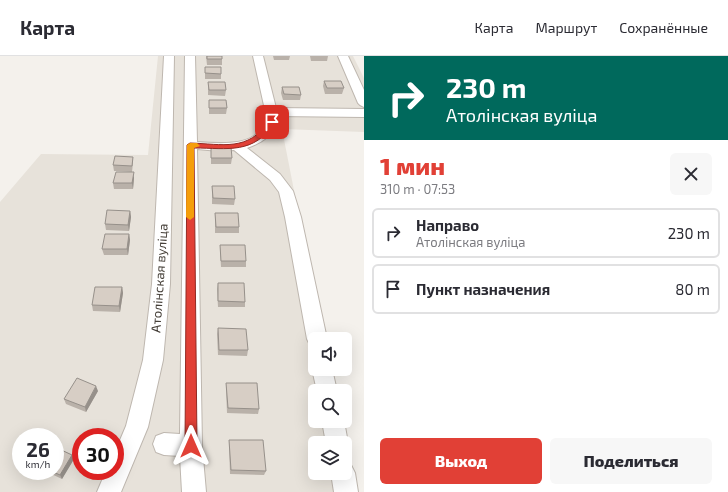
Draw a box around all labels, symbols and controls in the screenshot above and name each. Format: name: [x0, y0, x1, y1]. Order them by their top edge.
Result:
text: Карта: [20, 16, 75, 39]
text: Карта: [475, 19, 513, 36]
text: Маршрут: [535, 19, 597, 36]
text: Сохранённые: [619, 19, 708, 36]
text: 230 m: [446, 70, 527, 104]
icon: right: [380, 72, 432, 124]
text: Атолінская вуліца: [446, 104, 597, 126]
pin: [255, 105, 289, 139]
icon: arrive: [261, 111, 283, 133]
text: 1 мин: [380, 151, 445, 180]
button: close: [670, 153, 712, 195]
text: 310 m · 07:53: [380, 181, 455, 197]
text: Направо: [416, 216, 479, 234]
icon: right: [382, 222, 404, 244]
street label: Атолінская вуліца: [147, 223, 171, 333]
text: 230 m: [668, 224, 710, 242]
text: Атолінская вуліца: [416, 234, 525, 250]
icon: arrive: [382, 278, 404, 300]
text: Пункт назначения: [416, 280, 550, 298]
text: 80 m: [675, 280, 710, 298]
map controls: [308, 332, 352, 480]
button: sound: [308, 332, 352, 376]
button: search: [308, 384, 352, 428]
position arrow: [170, 425, 212, 467]
speed limit sign: 30: [72, 428, 124, 480]
button: layers: [308, 436, 352, 480]
text: 26: [26, 437, 50, 461]
button: Выход: [380, 438, 542, 484]
button: Поделиться: [550, 438, 712, 484]
text: km/h: [26, 458, 50, 470]

